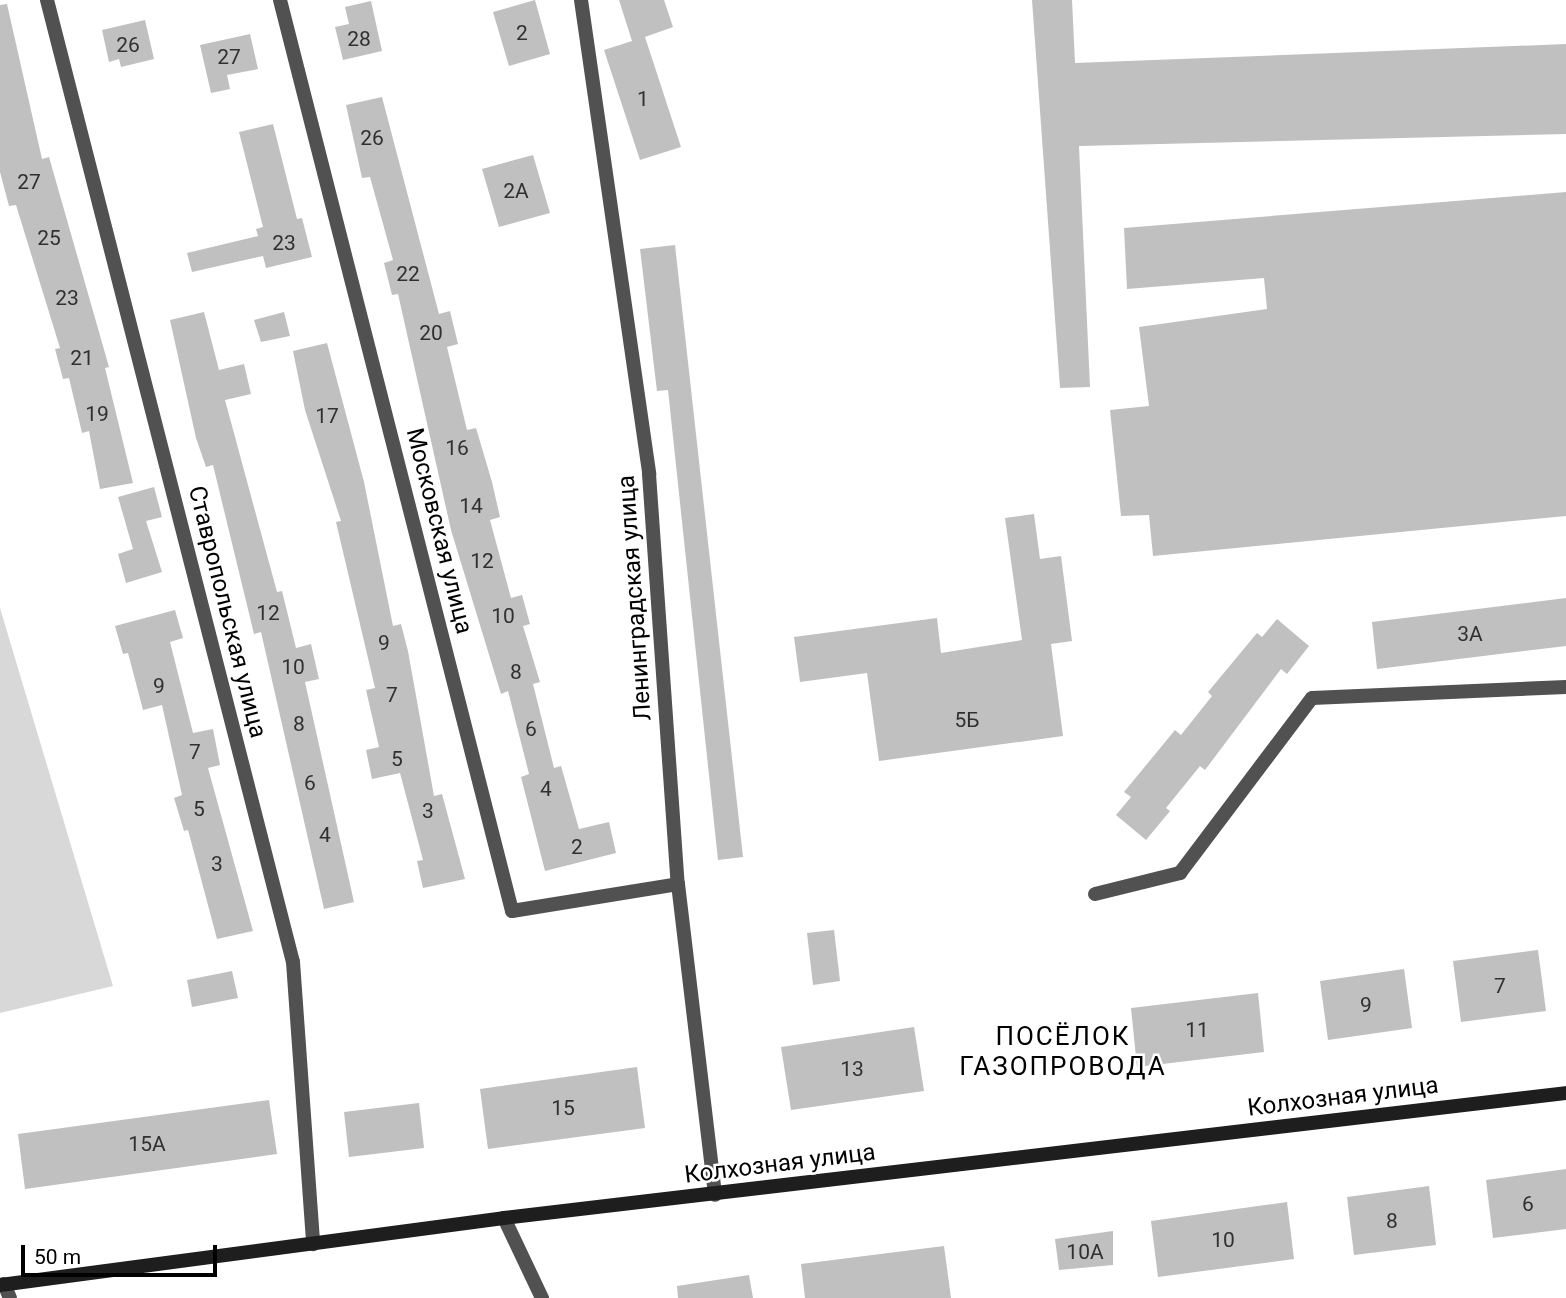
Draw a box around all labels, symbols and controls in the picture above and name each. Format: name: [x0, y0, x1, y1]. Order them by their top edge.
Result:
house number: 2: [516, 20, 528, 46]
house number: 28: [347, 26, 371, 52]
house number: 26: [116, 32, 140, 58]
house number: 27: [217, 44, 241, 70]
house number: 1: [637, 86, 649, 112]
house number: 26: [360, 125, 384, 151]
house number: 27: [17, 169, 41, 195]
house number: 2А: [503, 178, 529, 204]
house number: 25: [37, 225, 61, 251]
house number: 23: [272, 230, 296, 256]
house number: 22: [396, 261, 420, 287]
house number: 23: [55, 285, 79, 311]
house number: 20: [419, 320, 443, 346]
house number: 21: [70, 345, 94, 371]
house number: 19: [85, 401, 109, 427]
house number: 17: [315, 403, 339, 429]
street label: Московская улица: [400, 425, 478, 637]
house number: 16: [445, 435, 469, 461]
street label: Ленинградская улица: [612, 474, 658, 722]
street label: Ставропольская улица: [182, 483, 272, 741]
house number: 14: [459, 493, 483, 519]
house number: 12: [470, 548, 494, 574]
house number: 12: [256, 600, 280, 626]
house number: 10: [491, 603, 515, 629]
house number: 3А: [1457, 621, 1483, 647]
house number: 9: [378, 630, 390, 656]
house number: 10: [281, 654, 305, 680]
house number: 8: [510, 659, 522, 685]
house number: 9: [153, 673, 165, 699]
house number: 7: [386, 682, 398, 708]
house number: 5Б: [954, 707, 980, 733]
house number: 8: [293, 711, 305, 737]
house number: 6: [525, 716, 537, 742]
house number: 7: [189, 739, 201, 765]
house number: 5: [391, 746, 403, 772]
house number: 6: [304, 770, 316, 796]
house number: 4: [540, 776, 552, 802]
house number: 5: [193, 796, 205, 822]
house number: 3: [422, 798, 434, 824]
house number: 4: [319, 822, 331, 848]
house number: 2: [571, 834, 583, 860]
house number: 3: [211, 851, 223, 877]
house number: 7: [1494, 973, 1506, 999]
house number: 9: [1360, 992, 1372, 1018]
house number: 11: [1185, 1017, 1209, 1043]
district label: ПОСЁЛОК ГАЗОПРОВОДА: [961, 1021, 1165, 1082]
house number: 13: [840, 1056, 864, 1082]
street label: Колхозная улица: [1246, 1071, 1440, 1123]
house number: 15: [551, 1095, 575, 1121]
house number: 15А: [128, 1131, 166, 1157]
street label: Колхозная улица: [683, 1138, 877, 1190]
house number: 6: [1522, 1191, 1534, 1217]
house number: 8: [1386, 1208, 1398, 1234]
house number: 10: [1211, 1227, 1235, 1253]
scale bar: [24, 1232, 220, 1276]
house number: 10А: [1066, 1239, 1104, 1265]
text: 50 m: [34, 1245, 81, 1269]

